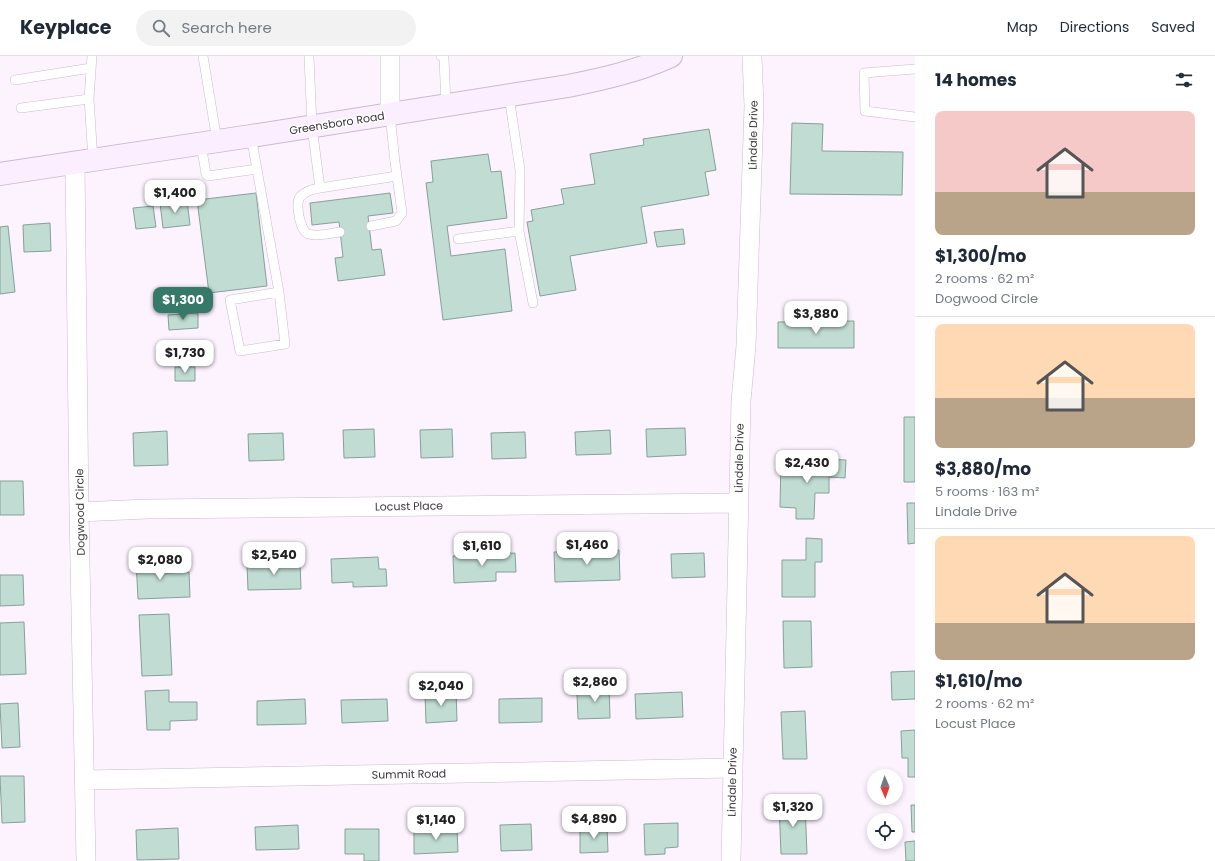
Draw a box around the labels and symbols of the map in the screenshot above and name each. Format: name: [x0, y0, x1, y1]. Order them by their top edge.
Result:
street label: Lindale Drive: [744, 100, 762, 170]
street label: Greensboro Road: [288, 108, 386, 138]
pin: $1,400: [142, 180, 208, 214]
pin: $1,300: [150, 287, 216, 321]
pin: $3,880: [783, 301, 849, 335]
pin: $1,730: [152, 340, 218, 374]
street label: Lindale Drive: [730, 423, 748, 493]
pin: $2,430: [774, 450, 840, 484]
street label: Dogwood Circle: [71, 468, 89, 556]
street label: Locust Place: [375, 497, 443, 515]
pin: $1,460: [554, 532, 620, 566]
pin: $1,610: [449, 533, 515, 567]
pin: $2,540: [241, 542, 307, 576]
pin: $2,080: [127, 547, 193, 581]
pin: $2,860: [562, 669, 628, 703]
pin: $2,040: [408, 673, 474, 707]
street label: Lindale Drive: [723, 747, 741, 817]
street label: Summit Road: [372, 765, 446, 783]
north arrow: [867, 769, 903, 805]
pin: $1,320: [760, 794, 826, 828]
pin: $4,890: [561, 806, 627, 840]
pin: $1,140: [403, 807, 469, 841]

